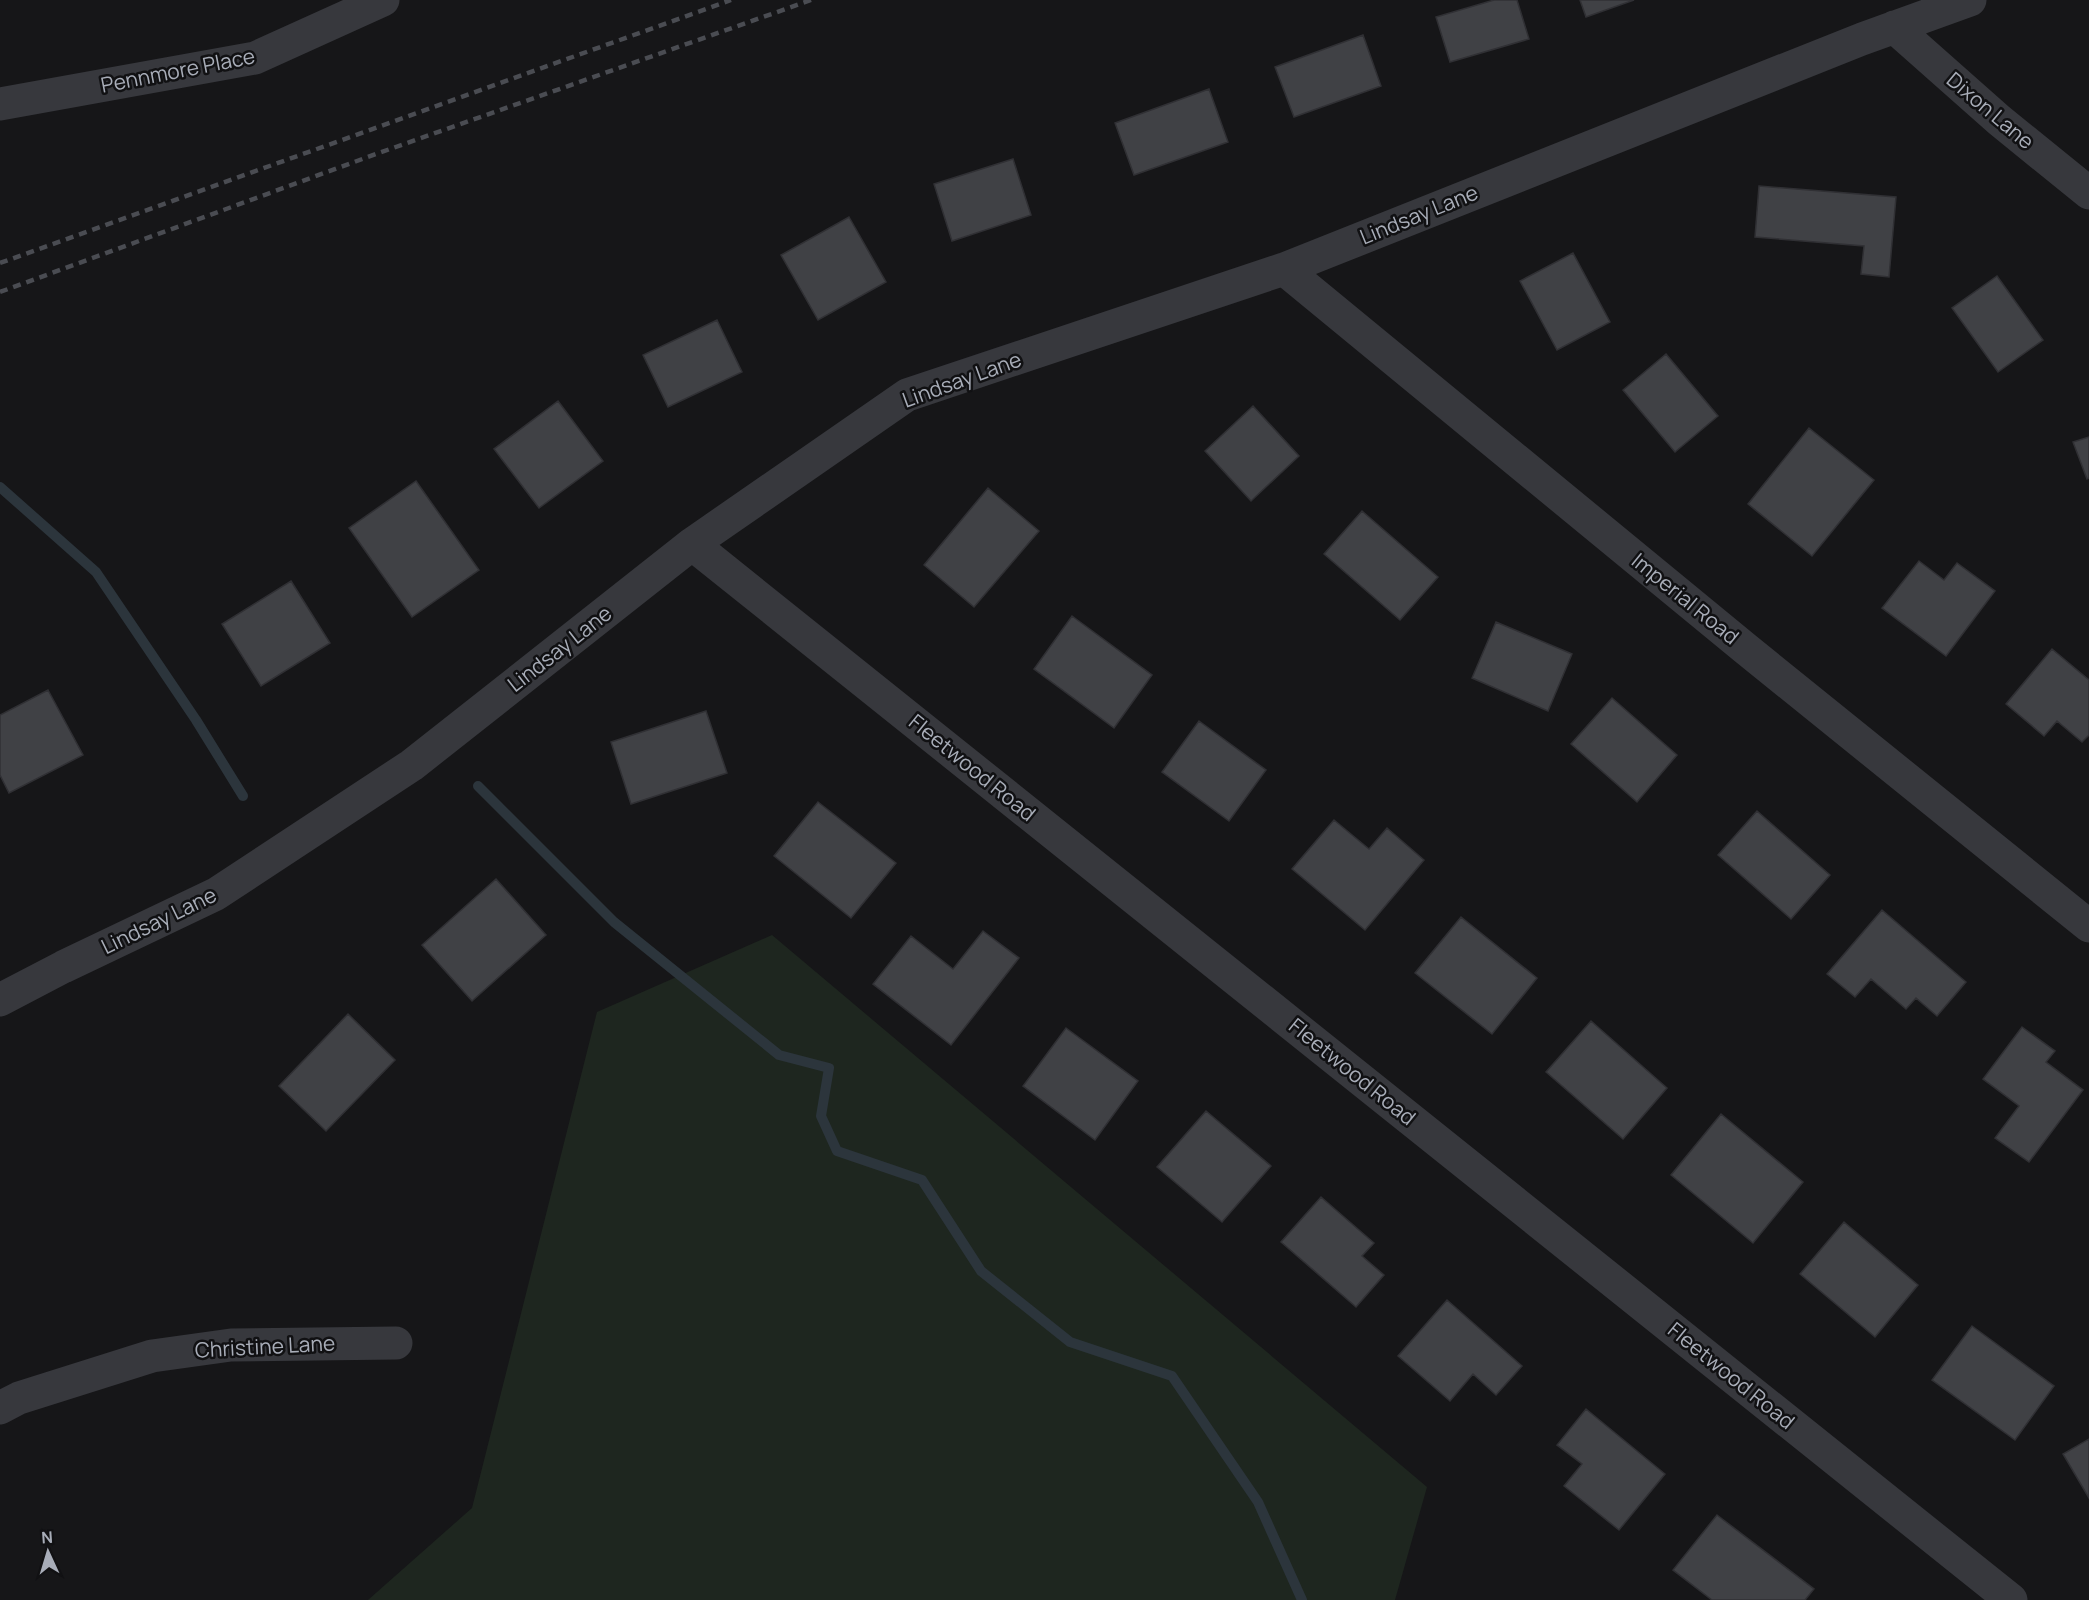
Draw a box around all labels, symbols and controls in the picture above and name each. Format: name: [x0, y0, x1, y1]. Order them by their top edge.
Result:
street label: Pennmore Place: [98, 41, 257, 99]
street label: Dixon Lane: [1941, 66, 2040, 155]
street label: Lindsay Lane: [1355, 178, 1482, 250]
street label: Lindsay Lane: [898, 345, 1025, 414]
street label: Imperial Road: [1626, 546, 1745, 650]
street label: Lindsay Lane: [502, 599, 617, 698]
street label: Fleetwood Road: [903, 707, 1042, 827]
street label: Lindsay Lane: [96, 880, 221, 960]
street label: Fleetwood Road: [1283, 1011, 1422, 1131]
street label: Fleetwood Road: [1662, 1315, 1801, 1435]
street label: Christine Lane: [194, 1328, 336, 1364]
north arrow: [18, 1522, 78, 1582]
text: N: [40, 1526, 53, 1548]

